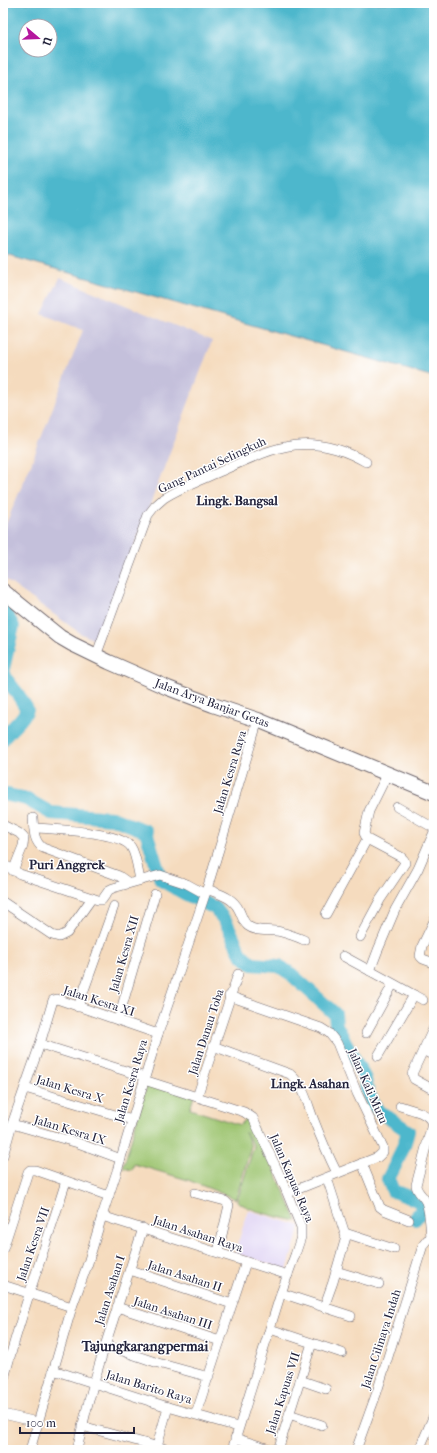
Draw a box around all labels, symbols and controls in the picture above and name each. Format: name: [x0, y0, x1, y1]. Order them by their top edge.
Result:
north arrow: [18, 18, 58, 58]
text: U: [39, 34, 55, 48]
street label: Gang Pantai Selingkuh: [156, 434, 268, 496]
district label: Lingk. Bangsal: [196, 493, 278, 509]
street label: Jalan Arya Banjar Getas: [152, 675, 272, 730]
street label: Jalan Kesra Raya: [210, 728, 249, 816]
district label: Puri Anggrek: [29, 857, 106, 873]
street label: Jalan Kesra XII: [106, 914, 142, 995]
street label: Jalan Kesra XI: [61, 983, 137, 1019]
street label: Jalan Danau Toba: [185, 987, 227, 1078]
street label: Jalan Kesra Raya: [111, 1037, 150, 1125]
street label: Jalan Kali Mutu: [345, 1045, 391, 1126]
street label: Jalan Kesra X: [34, 1072, 106, 1106]
district label: Lingk. Asahan: [271, 1076, 350, 1092]
street label: Jalan Kesra IX: [31, 1112, 108, 1148]
street label: Jalan Kapuas Raya: [267, 1131, 317, 1225]
street label: Jalan Kesra VII: [13, 1205, 52, 1284]
street label: Jalan Asahan Raya: [150, 1213, 245, 1255]
street label: Jalan Asahan I: [92, 1253, 128, 1328]
street label: Jalan Asahan II: [145, 1257, 224, 1295]
street label: Jalan Cilinaya Indah: [358, 1287, 404, 1391]
street label: Jalan Asahan III: [131, 1293, 214, 1332]
district label: Tajungkarangpermai: [81, 1338, 209, 1355]
street label: Jalan Kapuas VII: [263, 1350, 303, 1437]
street label: Jalan Barito Raya: [103, 1367, 194, 1407]
scale bar: [20, 1409, 134, 1435]
text: 100 m: [26, 1416, 56, 1430]

